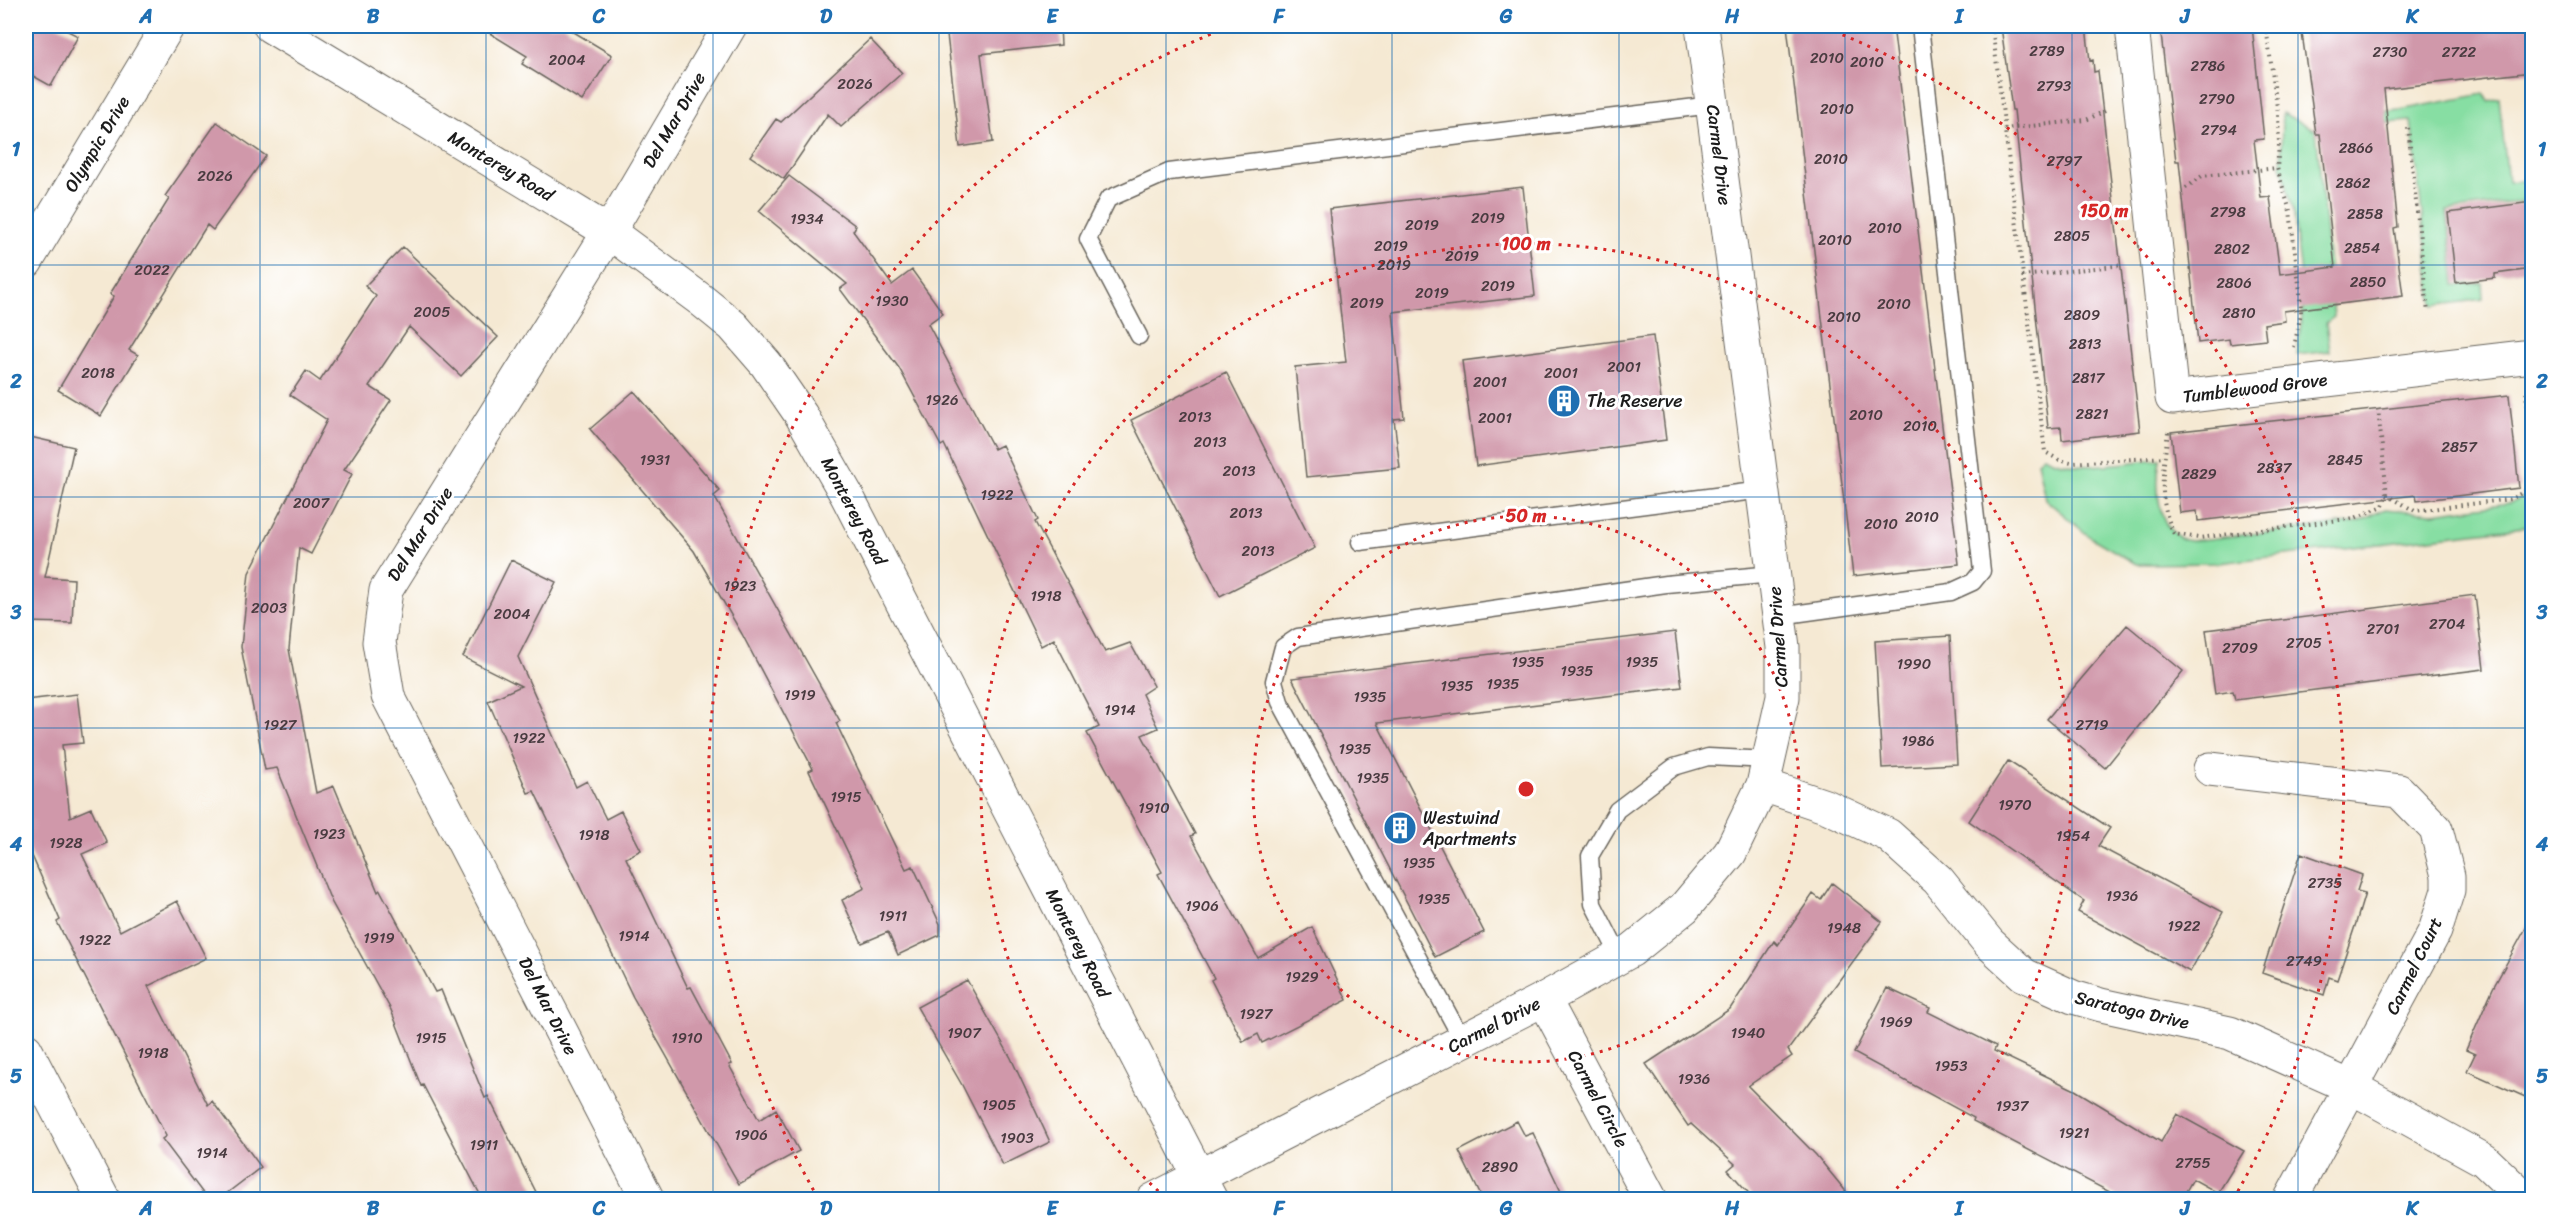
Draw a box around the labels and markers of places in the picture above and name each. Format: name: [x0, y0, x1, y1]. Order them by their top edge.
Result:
building icon: The Reserve: [1546, 383, 1582, 419]
place label: The Reserve: [1587, 385, 1683, 417]
centre of rings: [1516, 779, 1536, 799]
place label: Westwind Apartments: [1422, 802, 1517, 855]
building icon: Westwind Apartments: [1382, 810, 1418, 846]

